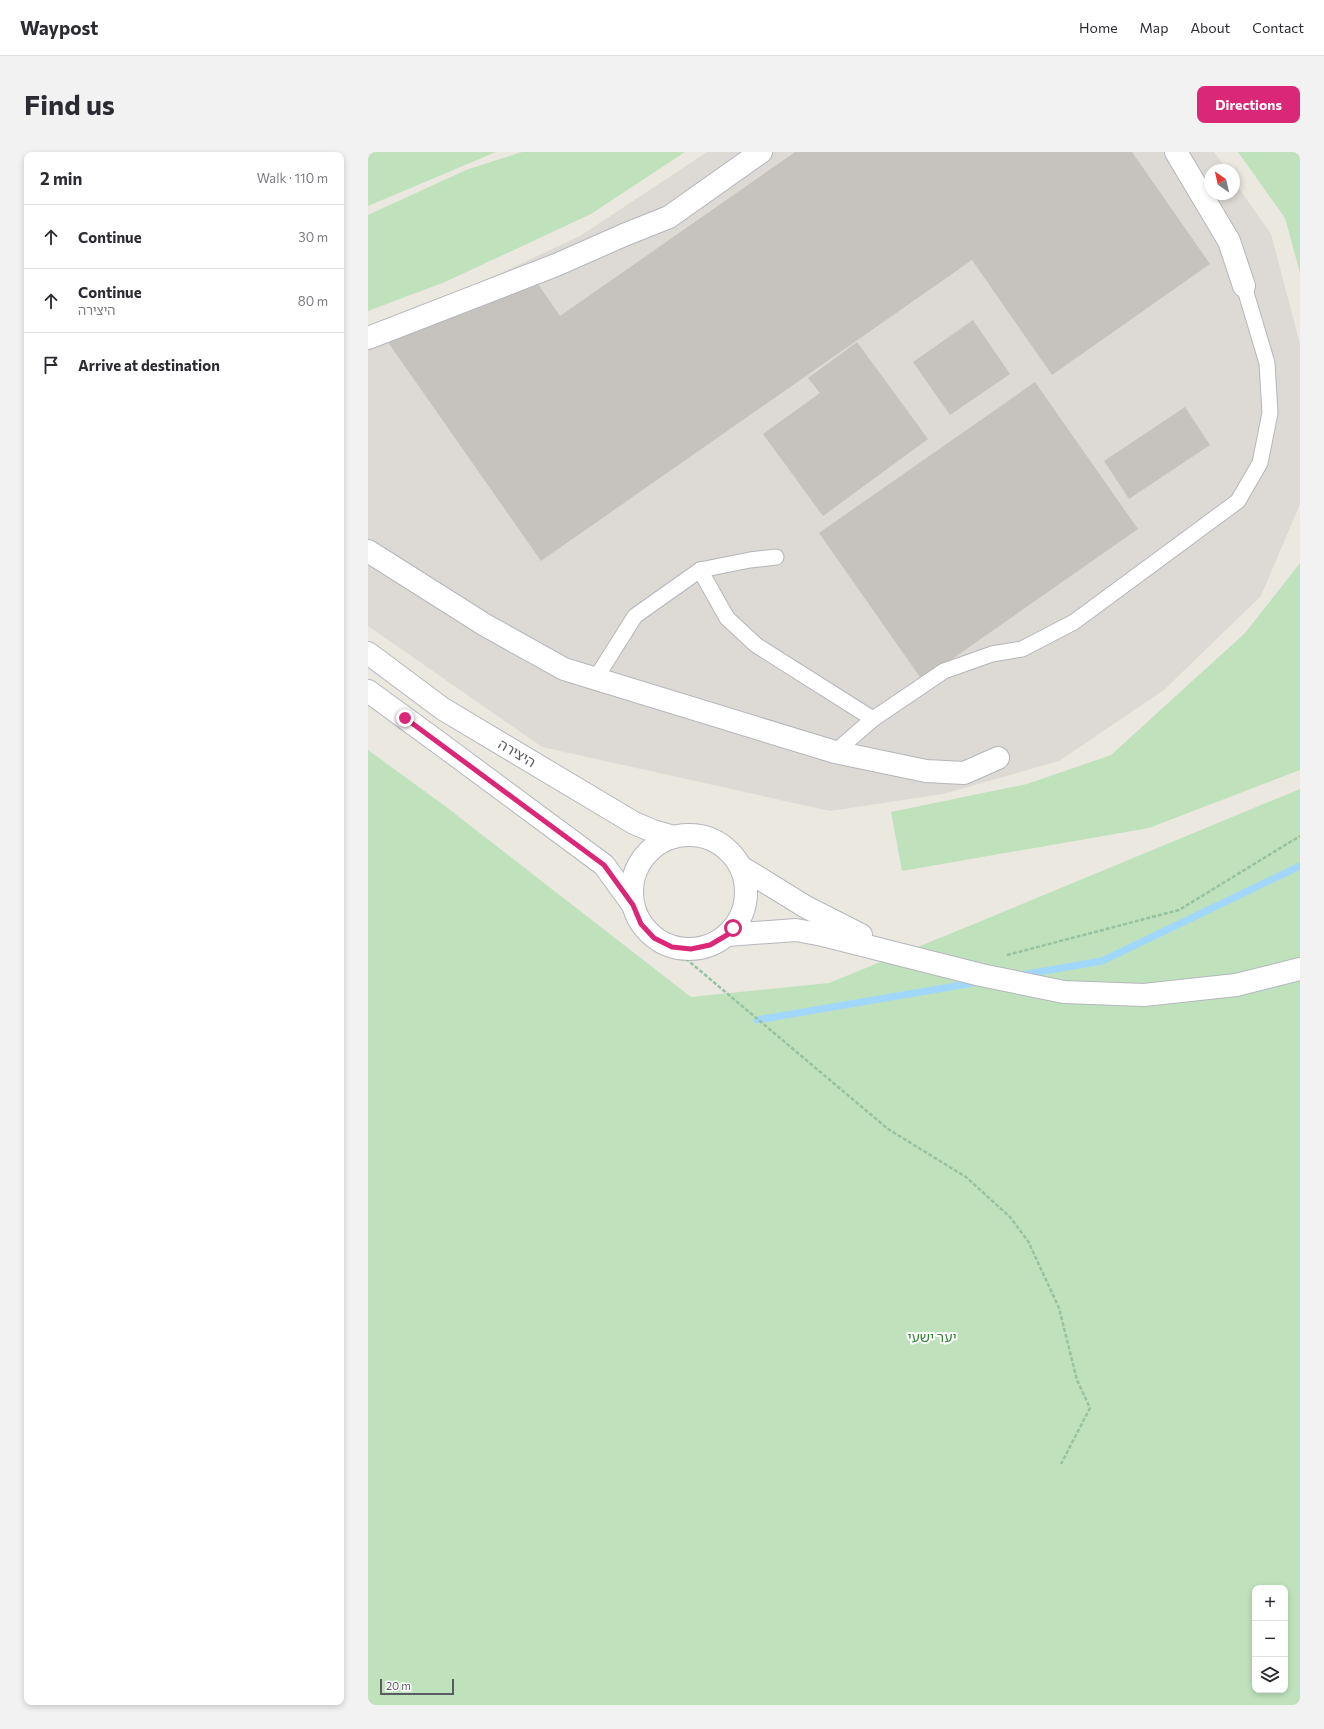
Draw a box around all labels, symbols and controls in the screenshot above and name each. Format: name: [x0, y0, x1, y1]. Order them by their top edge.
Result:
text: Waypost: [20, 16, 98, 39]
text: Home: [1079, 19, 1118, 36]
text: Map: [1140, 19, 1168, 36]
text: About: [1190, 19, 1230, 36]
text: Contact: [1252, 19, 1304, 36]
button: Directions: [1197, 86, 1300, 123]
text: Find us: [24, 87, 115, 121]
north arrow: [1204, 164, 1240, 200]
text: 2 min: [40, 168, 82, 189]
text: Walk · 110 m: [257, 170, 328, 186]
icon: ahead: [40, 226, 62, 248]
text: Continue: [78, 228, 142, 246]
text: 30 m: [298, 229, 328, 245]
text: Continue: [78, 283, 142, 301]
icon: ahead: [40, 290, 62, 312]
text: 80 m: [298, 293, 328, 309]
text: היצירה: [78, 302, 115, 318]
icon: arrive: [40, 354, 62, 376]
text: Arrive at destination: [78, 356, 220, 374]
route end: [396, 709, 414, 727]
street label: היצירה: [496, 735, 539, 770]
route start: [724, 919, 742, 937]
park label: יער ישעי: [907, 1328, 957, 1345]
map controls: [1252, 1585, 1288, 1693]
button: +: [1252, 1585, 1288, 1621]
button: −: [1252, 1621, 1288, 1657]
button: layers: [1252, 1657, 1288, 1693]
scale bar: [380, 1677, 454, 1696]
text: 20 m: [386, 1679, 411, 1692]

